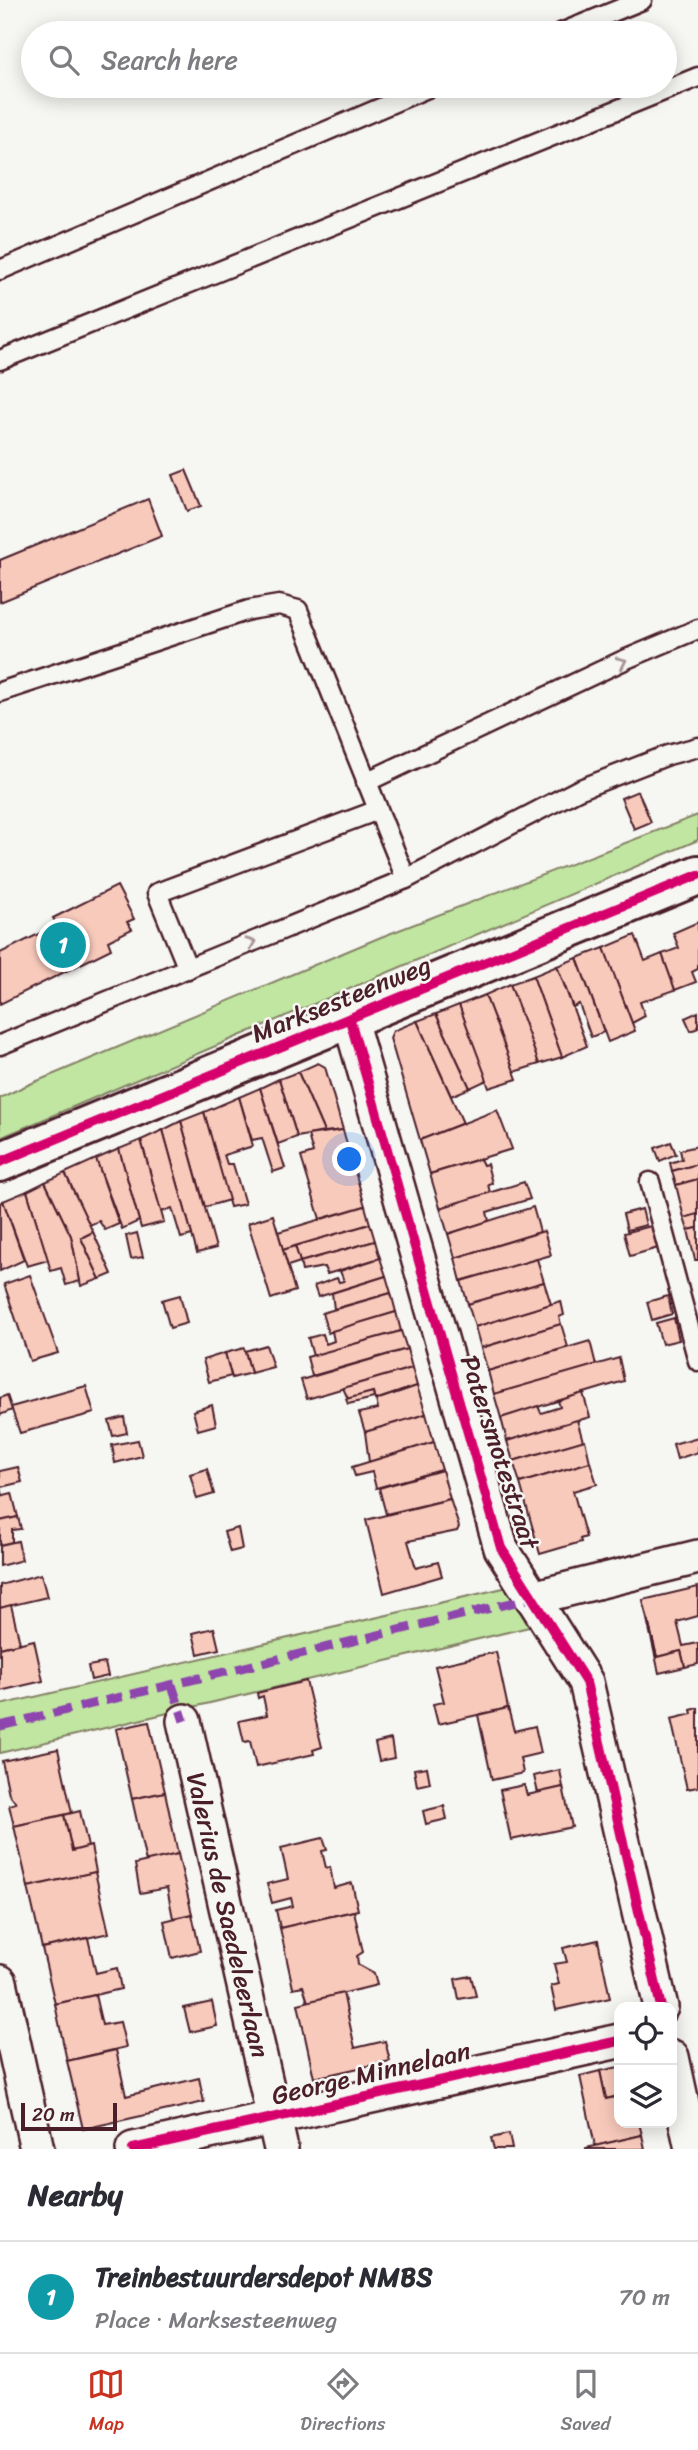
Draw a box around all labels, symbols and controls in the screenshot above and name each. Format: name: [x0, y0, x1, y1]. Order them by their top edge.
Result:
search box: [21, 21, 677, 98]
text: Search here: [101, 37, 238, 83]
icon: search: [45, 41, 83, 79]
one-way arrow: [615, 656, 627, 670]
pin: 1: [40, 919, 86, 971]
one-way arrow: [245, 937, 257, 951]
street label: Marksesteenweg: [244, 942, 438, 1056]
your location: [332, 1142, 366, 1176]
street label: Patersmotestraat: [447, 1349, 554, 1556]
street label: Valerius de Saedeleerlaan: [173, 1768, 283, 2062]
map controls: [614, 2002, 677, 2128]
button: locate: [614, 2002, 677, 2065]
street label: George Minnelaan: [267, 2028, 475, 2118]
button: layers: [614, 2065, 677, 2128]
text: 20 m: [32, 2098, 75, 2131]
scale bar: [21, 2100, 117, 2132]
text: Nearby: [28, 2168, 123, 2222]
text: Treinbestuurdersdepot NMBS: [95, 2254, 433, 2300]
text: 1: [46, 2277, 56, 2318]
text: 70 m: [619, 2277, 670, 2318]
text: Place · Marksesteenweg: [95, 2300, 337, 2341]
tab: Map: [87, 2365, 125, 2440]
tab: Directions: [300, 2365, 386, 2440]
tab: Saved: [560, 2365, 611, 2440]

